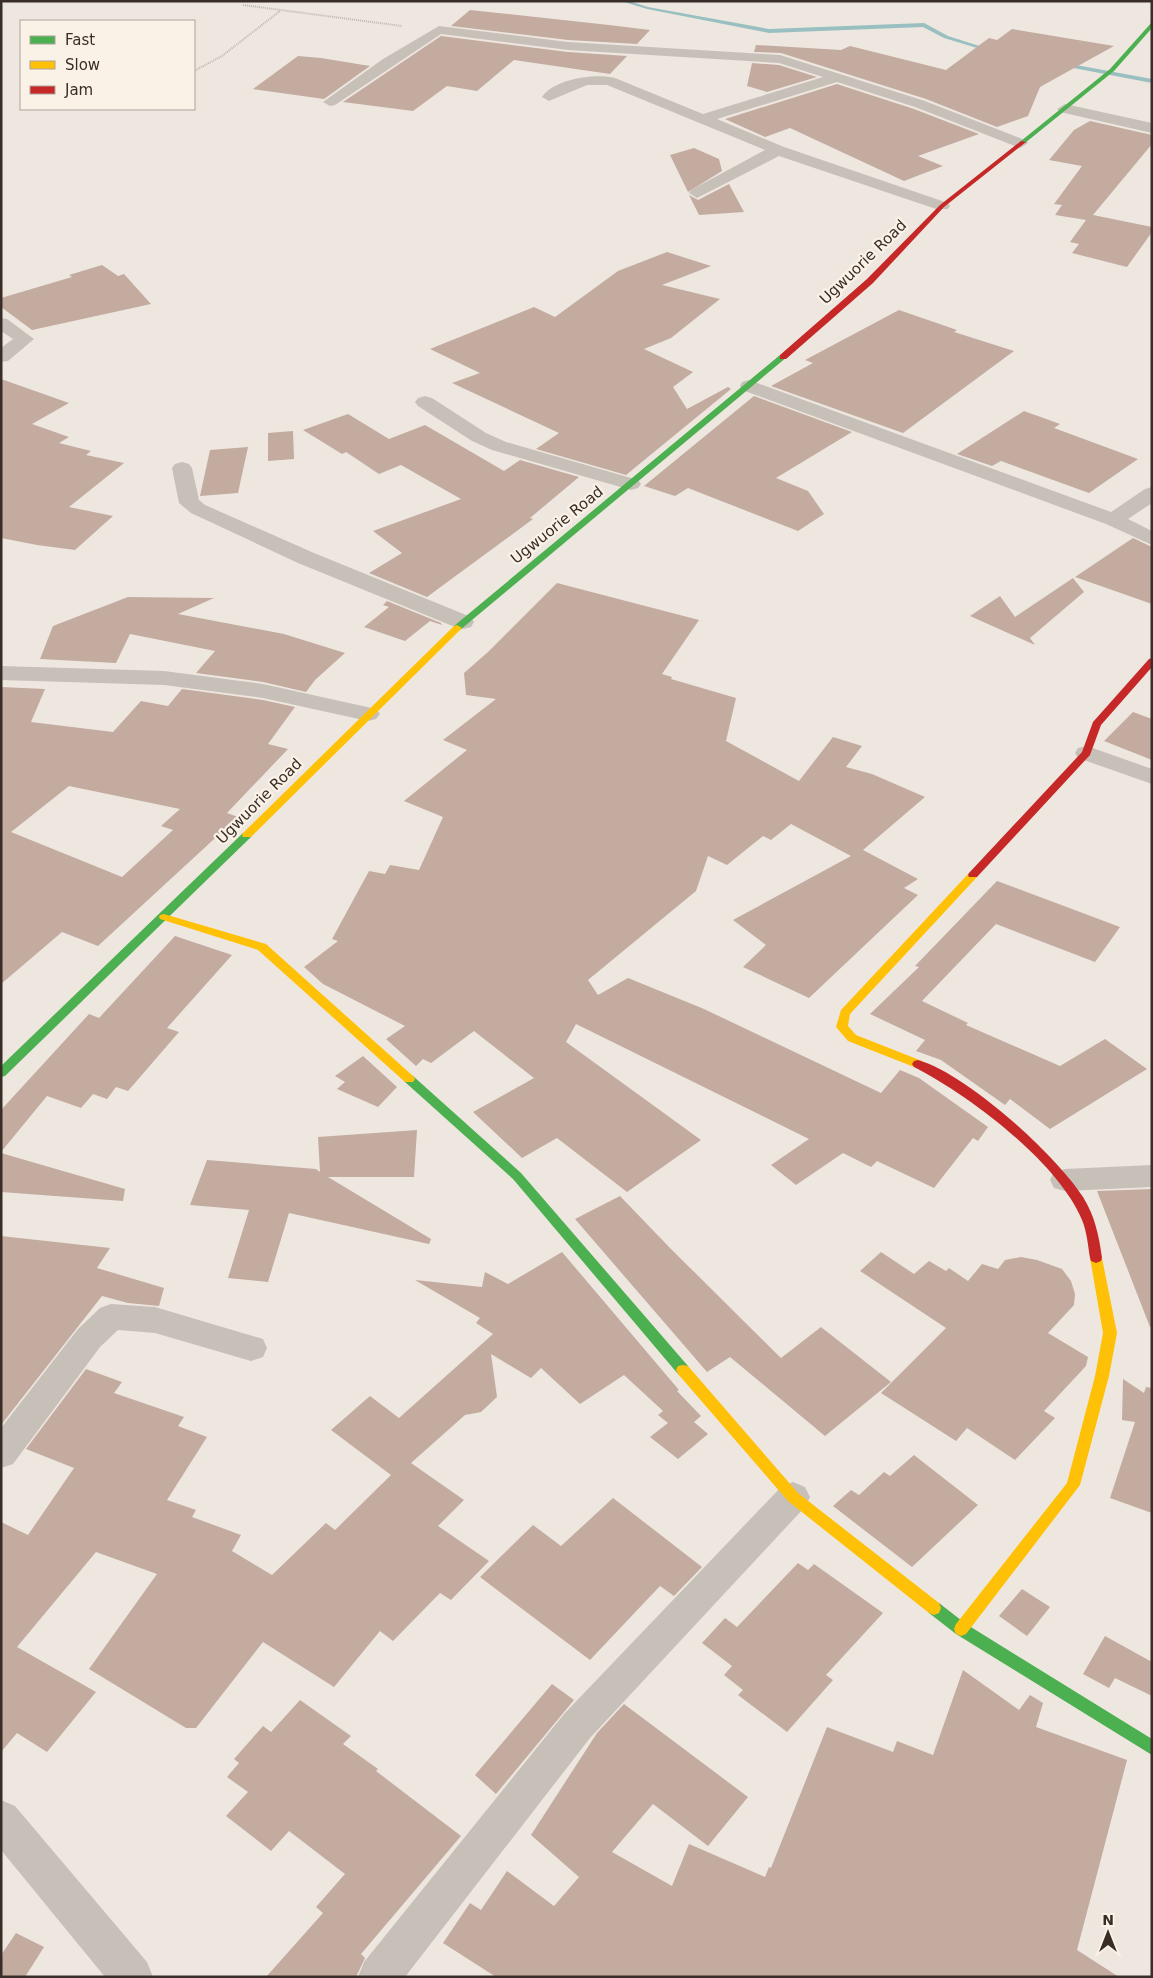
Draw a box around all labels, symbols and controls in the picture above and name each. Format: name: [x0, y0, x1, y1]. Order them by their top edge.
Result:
legend: [20, 20, 195, 110]
text: Fast: [65, 31, 95, 49]
text: Slow: [65, 56, 100, 74]
text: Jam: [64, 81, 93, 99]
street label: Ugwuorie Road: [816, 216, 910, 308]
street label: Ugwuorie Road: [507, 482, 607, 568]
street label: Ugwuorie Road: [213, 755, 305, 847]
north arrow: [1083, 1908, 1133, 1958]
text: N: [1102, 1912, 1114, 1928]

